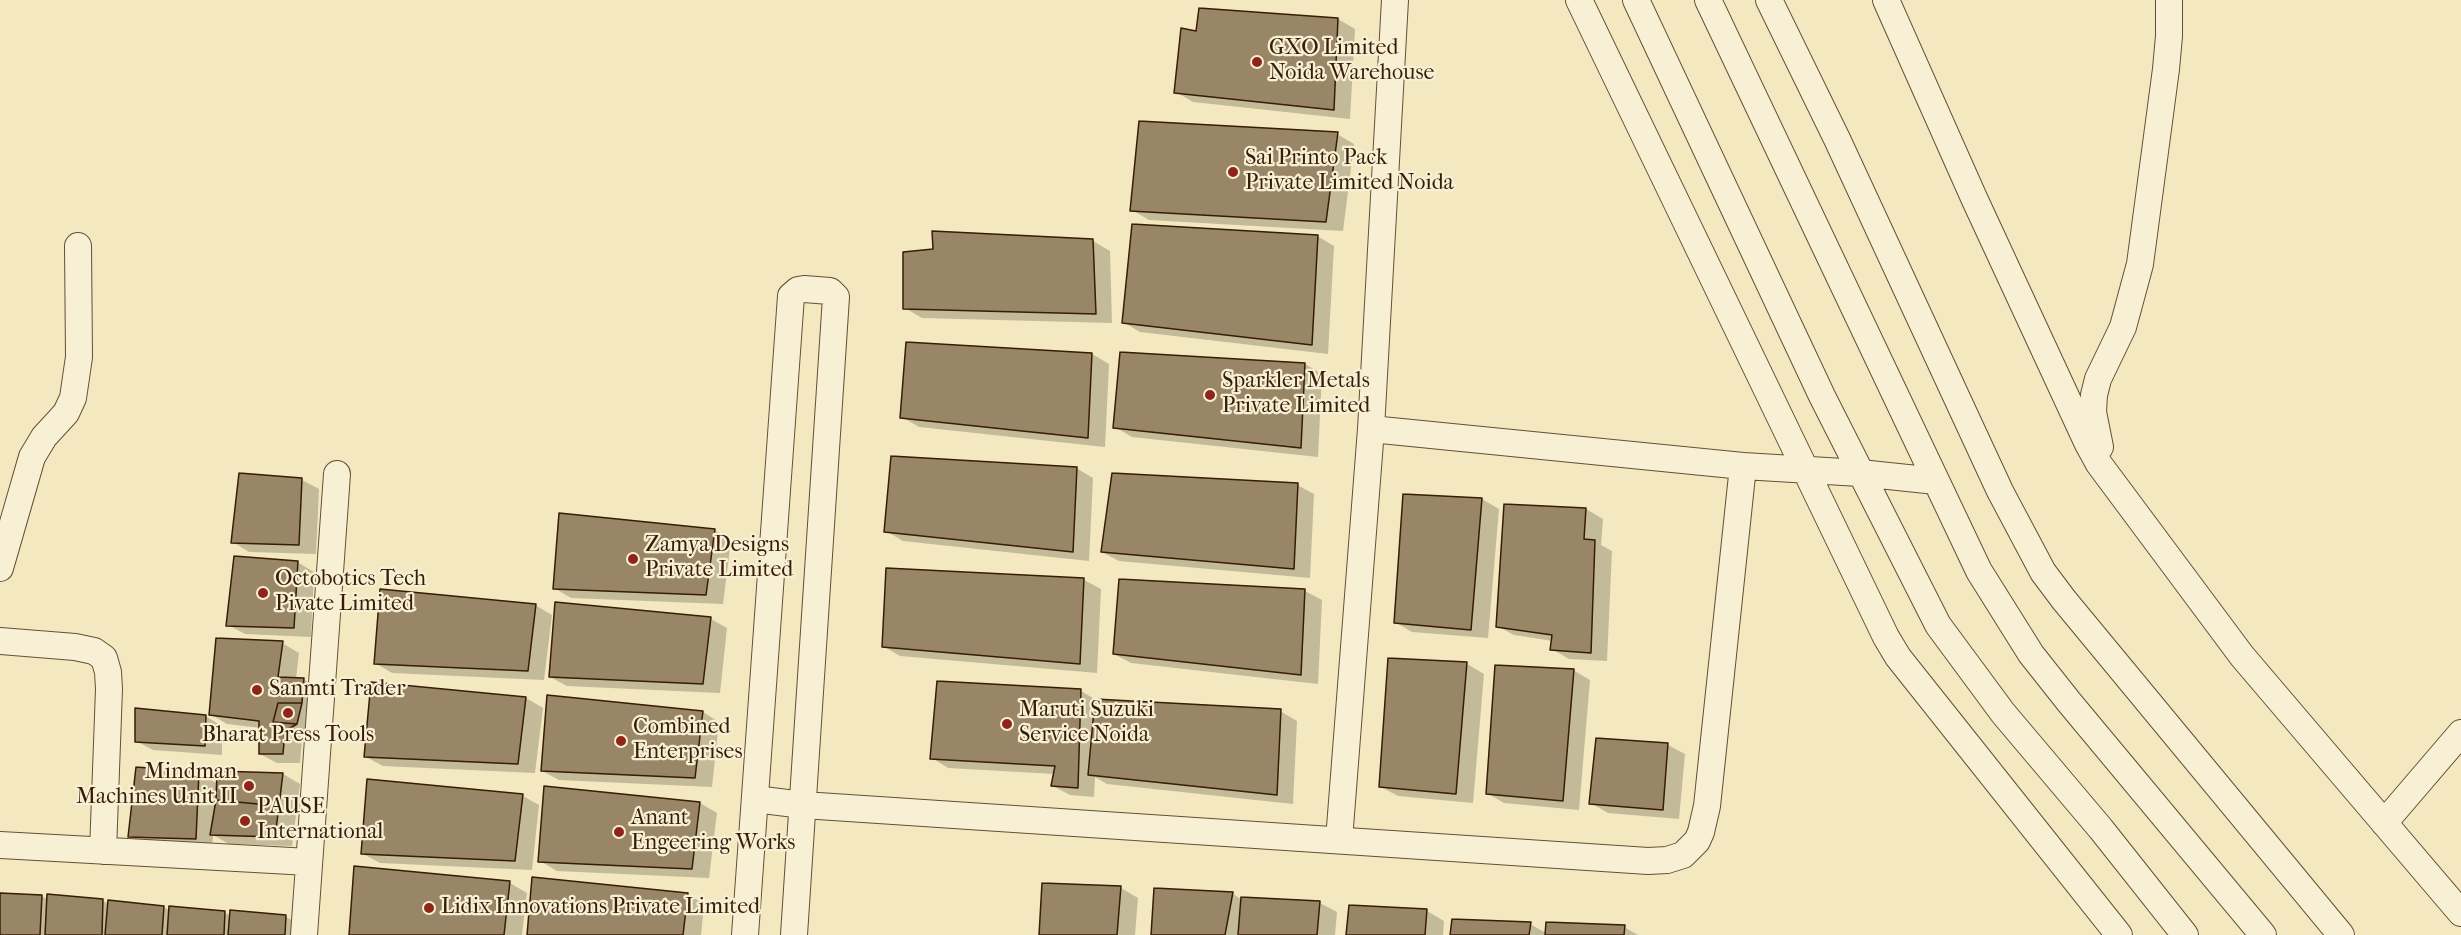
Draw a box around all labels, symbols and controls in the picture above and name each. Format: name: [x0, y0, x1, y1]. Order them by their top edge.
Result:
place label: GXO Limited Noida Warehouse: [1269, 36, 1434, 88]
marker: GXO Limited Noida Warehouse: [1250, 55, 1264, 69]
place label: Sai Printo Pack Private Limited Noida: [1245, 146, 1454, 198]
marker: Sai Printo Pack Private Limited Noida: [1226, 165, 1240, 179]
place label: Sparkler Metals Private Limited: [1222, 369, 1370, 420]
marker: Sparkler Metals Private Limited: [1203, 388, 1217, 402]
place label: Zamya Designs Private Limited: [645, 533, 793, 584]
marker: Zamya Designs Private Limited: [626, 552, 640, 566]
place label: Octobotics Tech Pivate Limited: [275, 567, 426, 618]
marker: Octobotics Tech Pivate Limited: [256, 586, 270, 600]
place label: Sanmti Trader: [269, 677, 406, 703]
marker: Sanmti Trader: [250, 683, 264, 697]
place label: Maruti Suzuki Service Noida: [1019, 698, 1154, 750]
marker: Bharat Press Tools: [281, 706, 295, 720]
place label: Combined Enterprises: [633, 715, 743, 766]
marker: Maruti Suzuki Service Noida: [1000, 717, 1014, 731]
place label: Bharat Press Tools: [202, 723, 374, 749]
marker: Combined Enterprises: [614, 734, 628, 748]
place label: Mindman Machines Unit II: [76, 760, 237, 812]
marker: Mindman Machines Unit II: [242, 779, 256, 793]
place label: PAUSE International: [257, 795, 383, 846]
place label: Anant Engeering Works: [631, 806, 795, 858]
marker: PAUSE International: [238, 814, 252, 828]
marker: Anant Engeering Works: [612, 825, 626, 839]
place label: Lidix Innovations Private Limited: [441, 895, 760, 921]
marker: Lidix Innovations Private Limited: [422, 901, 436, 915]

